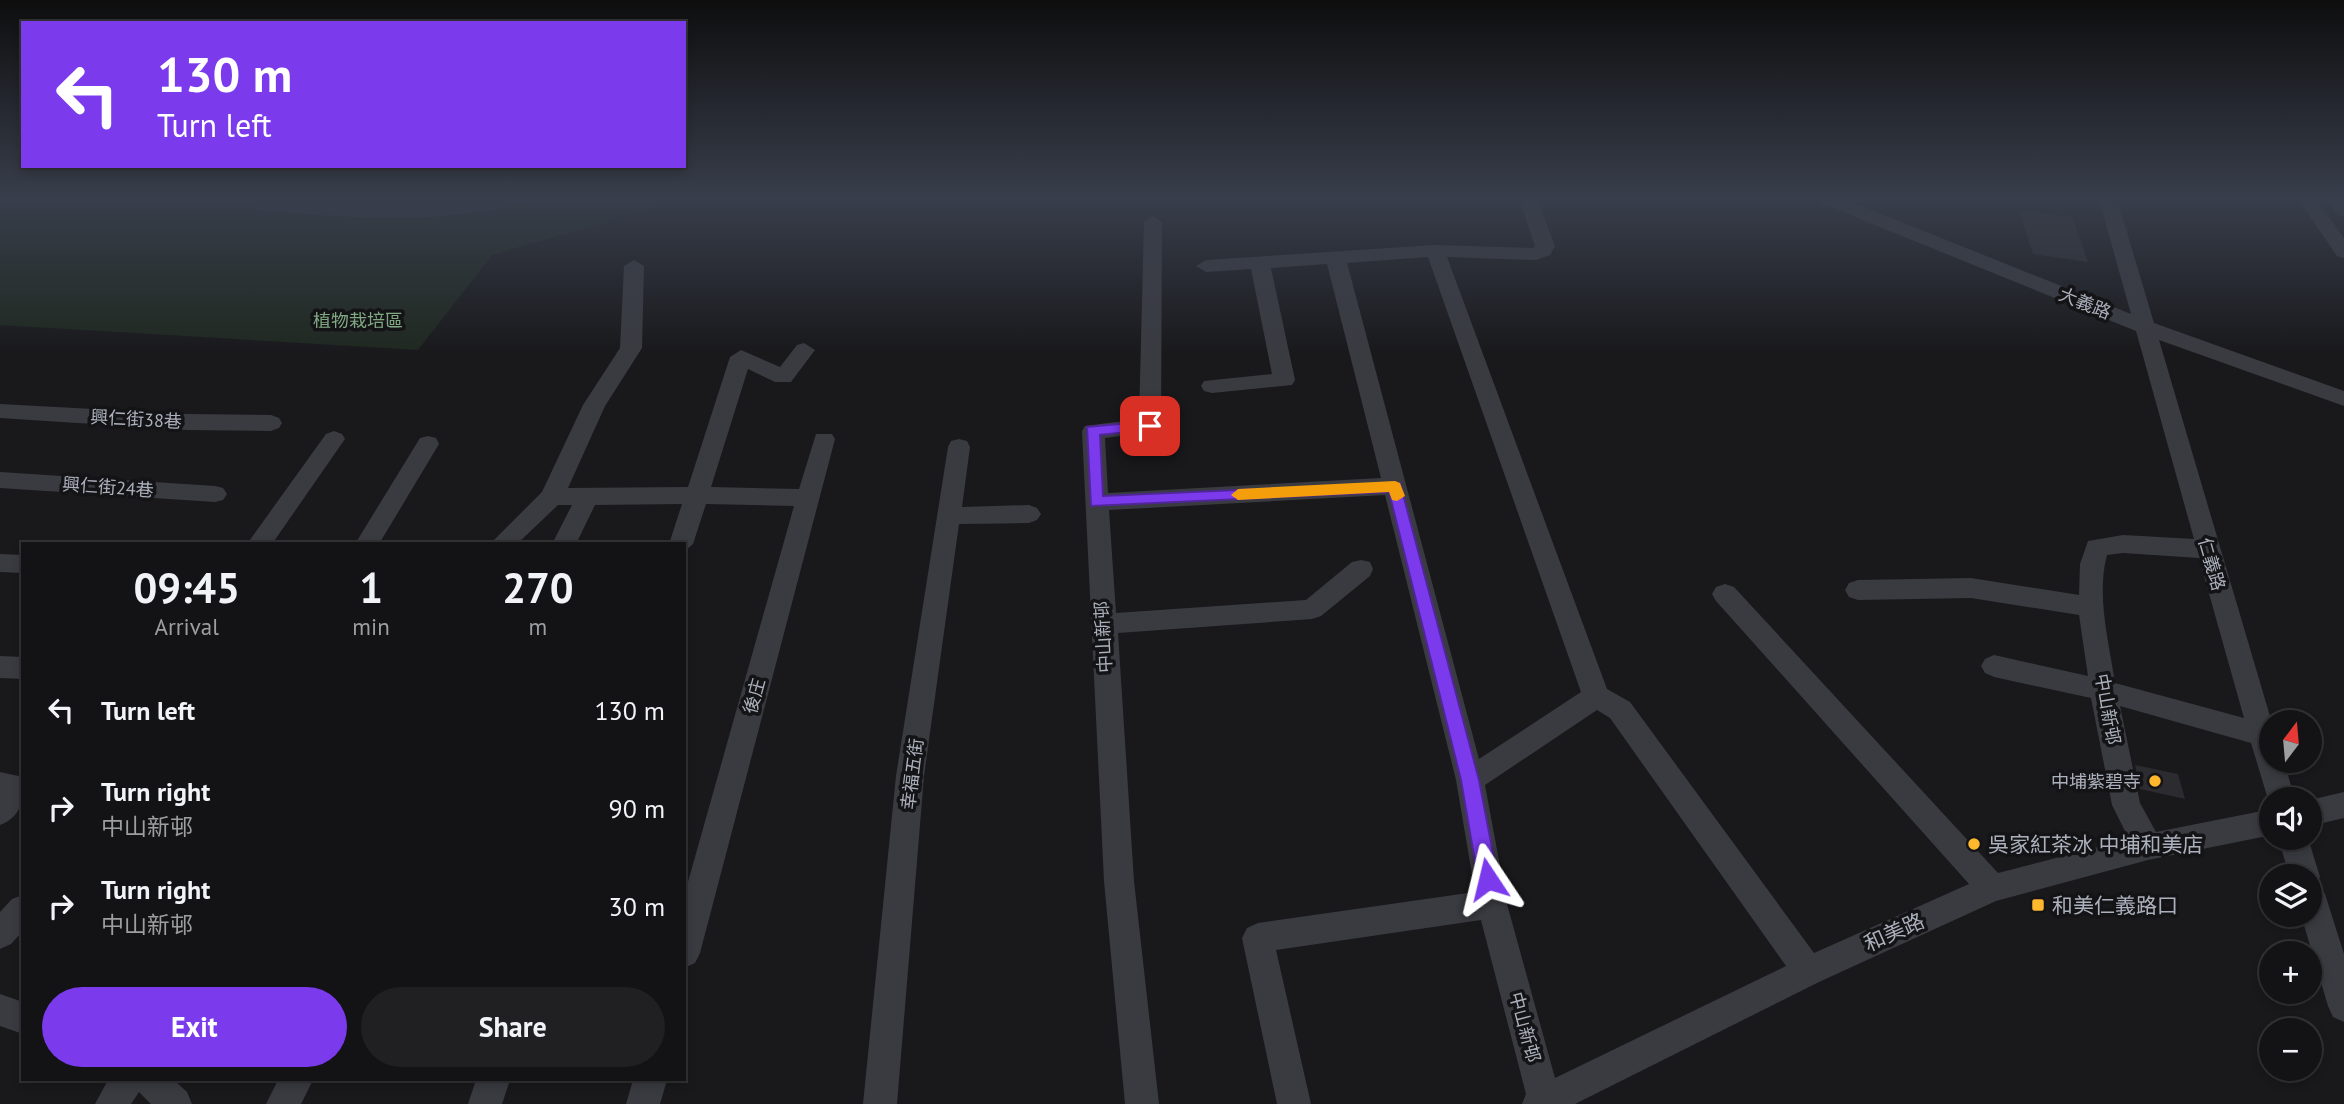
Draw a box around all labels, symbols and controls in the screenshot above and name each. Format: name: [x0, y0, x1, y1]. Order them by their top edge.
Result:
text: 130 m: [157, 42, 292, 106]
icon: left: [42, 49, 133, 140]
text: Turn left: [157, 104, 272, 146]
street label: 大義路: [2056, 282, 2114, 324]
park label: 植物栽培區: [313, 309, 403, 332]
pin: [1120, 396, 1180, 456]
street label: 興仁街38巷: [90, 405, 182, 433]
icon: arrive: [1131, 407, 1169, 445]
street label: 興仁街24巷: [61, 472, 155, 502]
street label: 仁義路: [2194, 535, 2230, 593]
text: 09:45: [133, 560, 240, 615]
text: 1: [359, 560, 383, 615]
text: 270: [502, 560, 574, 615]
street label: 中山新邨: [1090, 600, 1116, 674]
text: Arrival: [154, 612, 219, 641]
text: min: [352, 612, 390, 641]
text: m: [529, 612, 547, 641]
street label: 中山新邨: [2090, 672, 2126, 746]
street label: 後庄: [738, 676, 770, 716]
icon: left: [42, 691, 80, 729]
text: Turn left: [101, 694, 195, 727]
text: 130 m: [594, 694, 665, 727]
north arrow: [2259, 710, 2322, 774]
map controls: [2259, 710, 2322, 1081]
street label: 幸福五街: [896, 737, 928, 811]
place label: 中埔紫碧寺: [2051, 770, 2141, 793]
marker: 中埔紫碧寺: [2147, 773, 2163, 789]
text: Turn right: [101, 775, 210, 808]
button: sound: [2259, 787, 2322, 850]
icon: right: [42, 789, 80, 827]
text: 90 m: [609, 792, 665, 825]
text: 中山新邨: [101, 812, 193, 841]
place label: 吳家紅茶冰 中埔和美店: [1988, 831, 2204, 858]
marker: 吳家紅茶冰 中埔和美店: [1966, 836, 1982, 852]
position arrow: [1451, 842, 1525, 916]
button: layers: [2259, 864, 2322, 927]
text: Turn right: [101, 873, 210, 906]
icon: right: [42, 887, 80, 925]
text: 30 m: [609, 890, 665, 923]
place label: 和美仁義路口: [2052, 892, 2178, 919]
marker: 和美仁義路口: [2030, 897, 2046, 913]
street label: 和美路: [1860, 907, 1928, 957]
text: 中山新邨: [101, 910, 193, 939]
button: +: [2259, 941, 2322, 1004]
button: Exit: [42, 987, 347, 1067]
button: Share: [361, 987, 665, 1067]
street label: 中山新邨: [1505, 989, 1545, 1065]
button: −: [2259, 1018, 2322, 1081]

